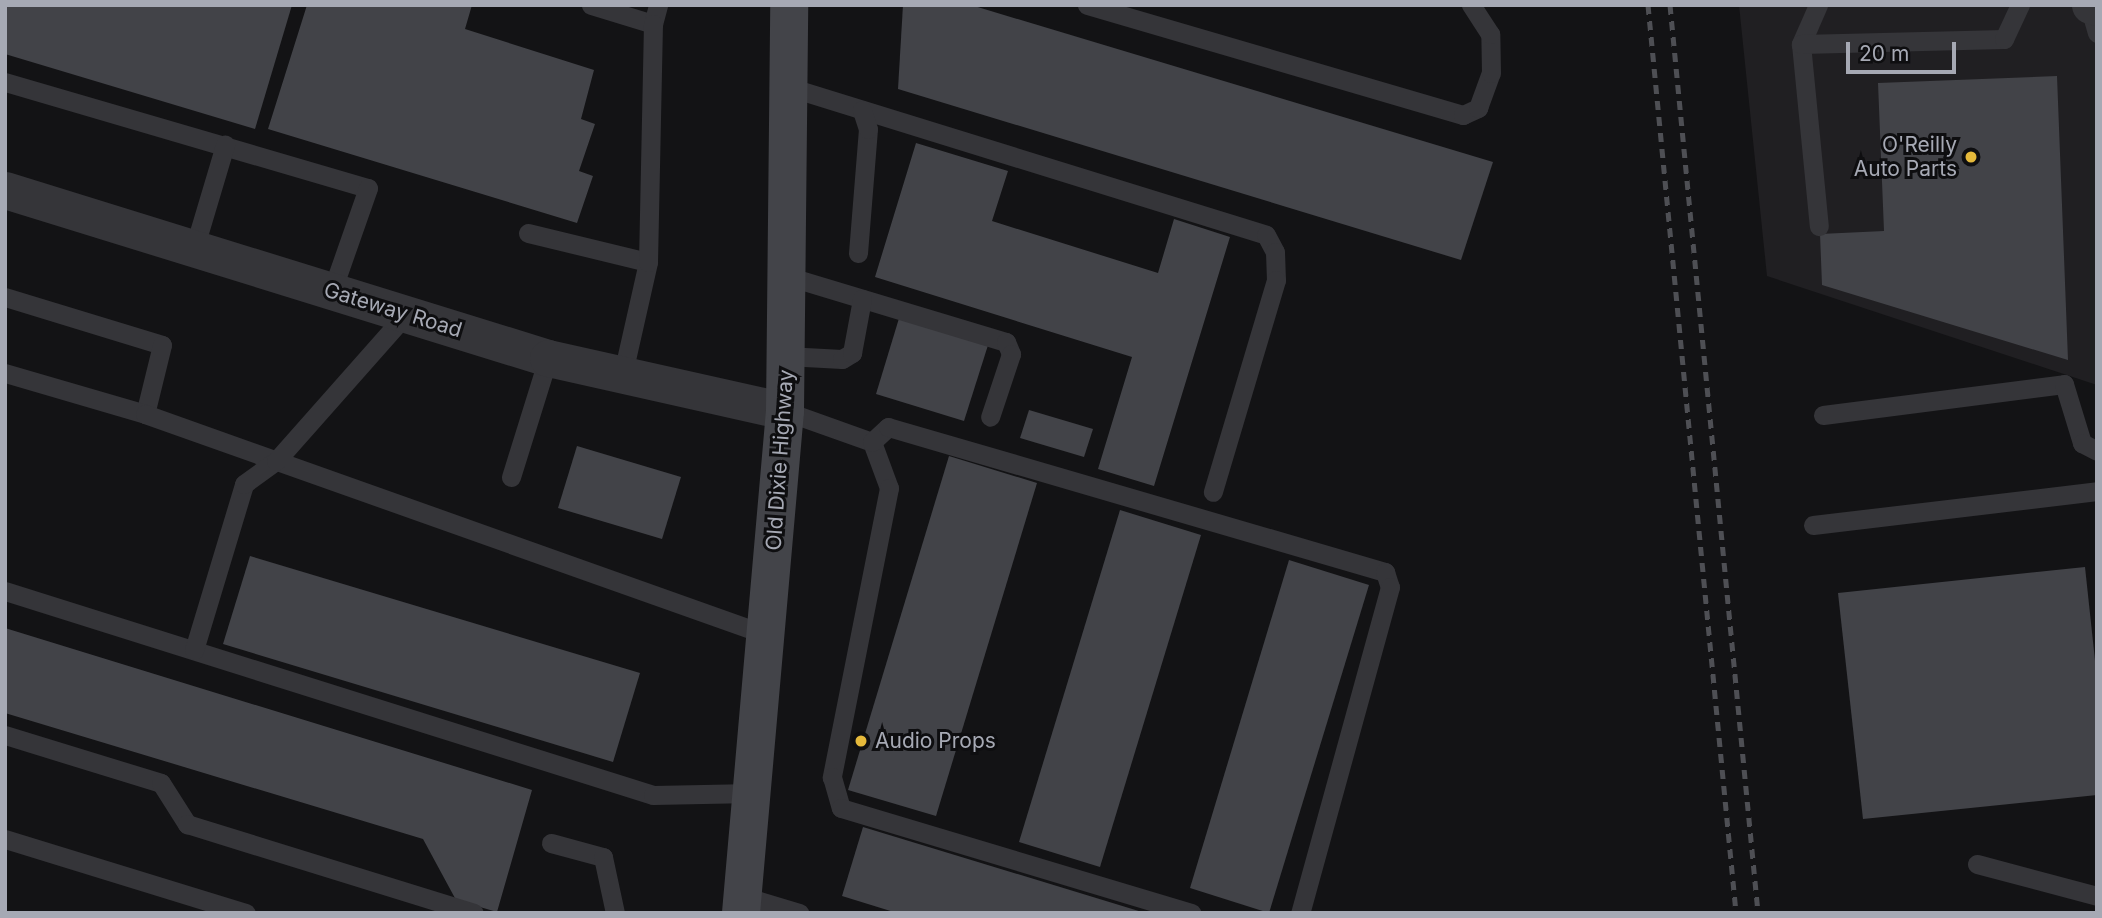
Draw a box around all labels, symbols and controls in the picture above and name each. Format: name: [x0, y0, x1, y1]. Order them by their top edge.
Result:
scale bar: [1850, 28, 1960, 72]
text: 20 m: [1859, 41, 1909, 66]
place label: O'Reilly Auto Parts: [1854, 132, 1957, 182]
marker: O'Reilly Auto Parts: [1963, 149, 1979, 165]
street label: Gateway Road: [321, 277, 465, 343]
street label: Old Dixie Highway: [761, 369, 799, 551]
place label: Audio Props: [875, 728, 996, 754]
marker: Audio Props: [853, 733, 869, 749]

